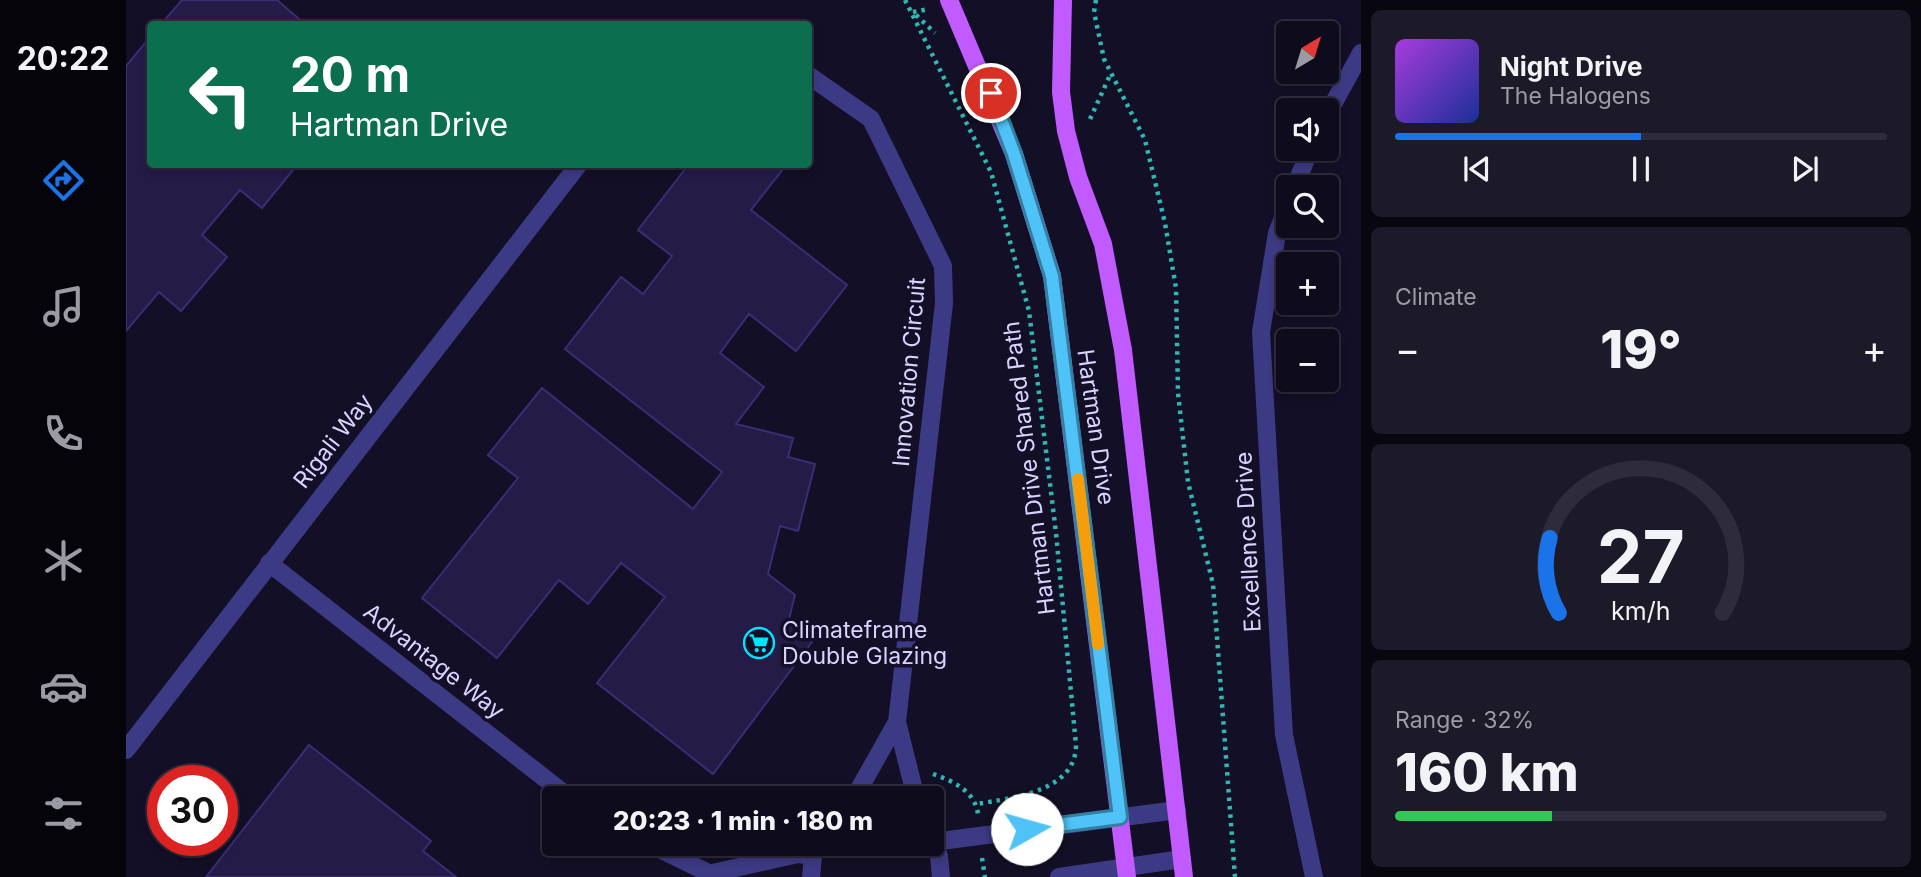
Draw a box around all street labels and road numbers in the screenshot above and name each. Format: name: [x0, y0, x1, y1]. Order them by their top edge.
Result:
street label: Innovation Circuit: [887, 276, 931, 468]
street label: Hartman Drive Shared Path: [997, 320, 1061, 616]
street label: Hartman Drive: [1071, 347, 1121, 507]
street label: Rigali Way: [287, 388, 379, 494]
street label: Excellence Drive: [1229, 451, 1267, 633]
street label: Advantage Way: [358, 597, 510, 725]

